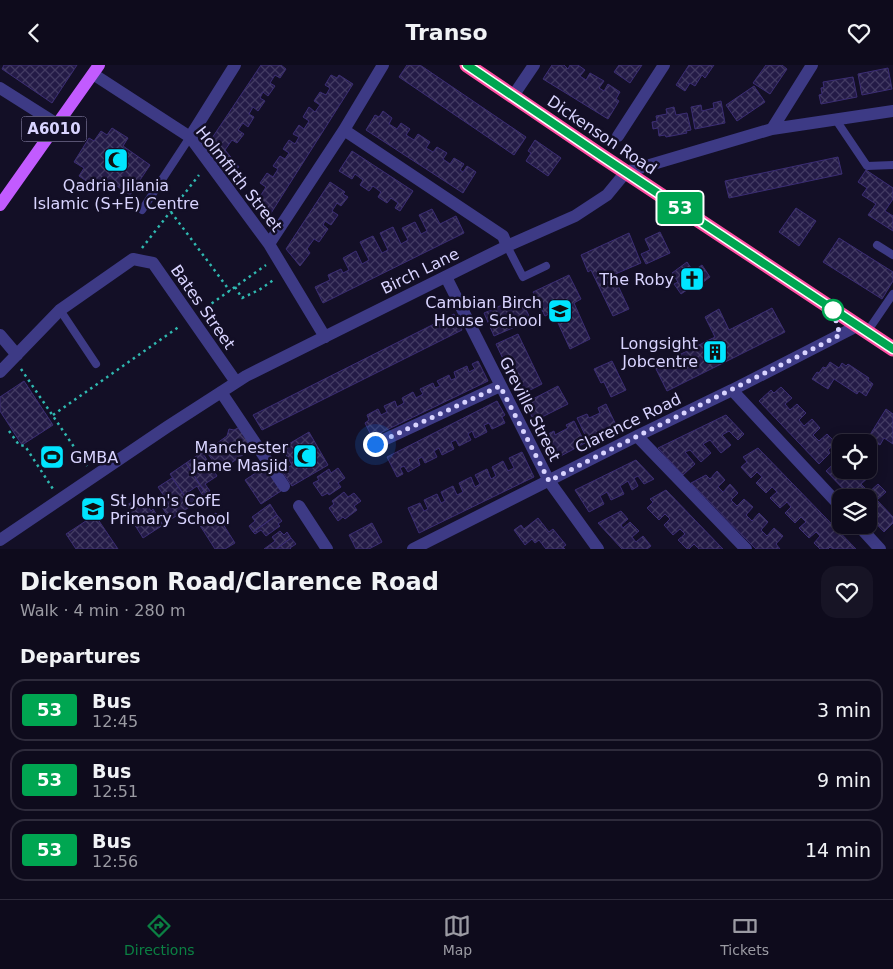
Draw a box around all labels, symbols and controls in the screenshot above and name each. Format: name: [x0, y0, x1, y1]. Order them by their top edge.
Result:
icon: back: [20, 19, 48, 47]
icon: heart: [845, 19, 873, 47]
text: Transo: [405, 20, 488, 45]
street label: Dickenson Road: [544, 91, 660, 179]
road number: A6010: [22, 117, 86, 141]
street label: Holmfirth Street: [192, 122, 286, 236]
mosque icon: Qadria Jilania Islamic (S+E) Centre: [103, 147, 129, 173]
place label: Qadria Jilania Islamic (S+E) Centre: [33, 176, 199, 213]
line badge: 53: [658, 192, 702, 224]
text: 53: [667, 197, 693, 218]
street label: Birch Lane: [378, 244, 462, 298]
street label: Bates Street: [167, 261, 239, 353]
church icon: The Roby: [679, 266, 705, 292]
place label: The Roby: [598, 270, 674, 289]
place label: Cambian Birch House School: [425, 293, 542, 330]
school or university icon: Cambian Birch House School: [547, 298, 573, 324]
unlabelled marker: [822, 299, 844, 321]
place label: Longsight Jobcentre: [620, 334, 698, 371]
building icon: Longsight Jobcentre: [702, 339, 728, 365]
street label: Greville Street: [495, 354, 565, 464]
street label: Clarence Road: [572, 389, 684, 457]
your location: [363, 432, 388, 457]
map controls: [832, 434, 877, 534]
button: locate: [832, 434, 877, 479]
place label: Manchester Jame Masjid: [191, 438, 288, 475]
mosque icon: Manchester Jame Masjid: [292, 443, 318, 469]
sports icon: GMBA: [39, 444, 65, 470]
place label: GMBA: [70, 448, 118, 467]
button: layers: [832, 489, 877, 534]
place label: St John's CofE Primary School: [110, 491, 230, 528]
school or university icon: St John's CofE Primary School: [80, 496, 106, 522]
button: heart: [821, 566, 873, 618]
text: Dickenson Road/Clarence Road: [20, 568, 439, 596]
text: Walk · 4 min · 280 m: [20, 601, 185, 620]
text: Departures: [20, 645, 141, 667]
text: Bus: [92, 690, 131, 712]
text: 53: [37, 699, 62, 720]
text: 3 min: [817, 699, 871, 721]
text: 12:45: [92, 712, 138, 731]
text: Bus: [92, 760, 131, 782]
text: 53: [37, 769, 62, 790]
text: 9 min: [817, 769, 871, 791]
text: 12:51: [92, 782, 138, 801]
text: Bus: [92, 830, 131, 852]
text: 53: [37, 839, 62, 860]
text: 14 min: [805, 839, 871, 861]
text: 12:56: [92, 852, 138, 871]
tab: Directions: [124, 912, 195, 958]
tab: Map: [443, 912, 472, 958]
tab: Tickets: [720, 912, 769, 958]

